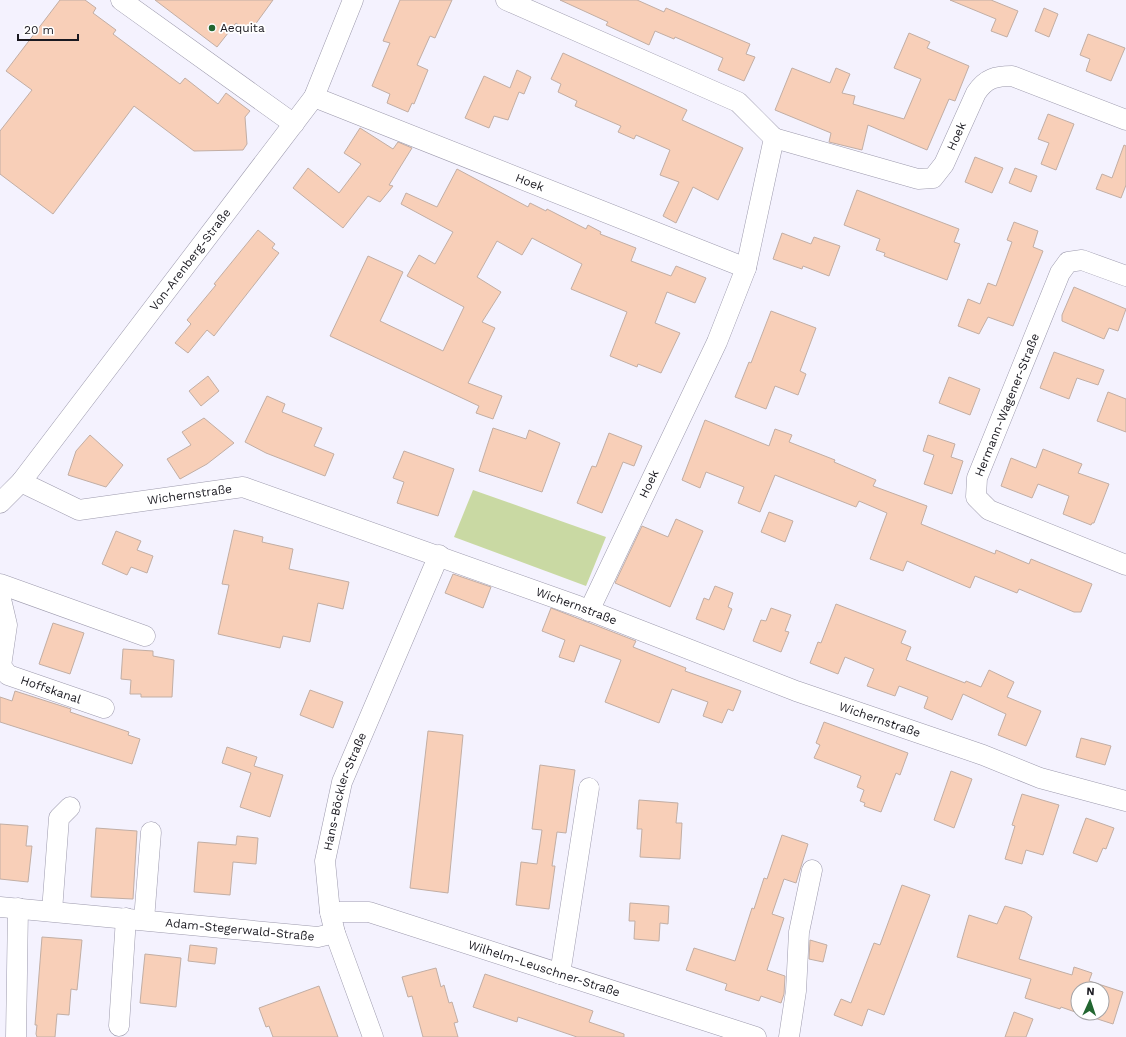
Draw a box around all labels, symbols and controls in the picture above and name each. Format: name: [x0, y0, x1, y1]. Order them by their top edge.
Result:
scale bar: [18, 16, 78, 42]
place label: Aequita: [220, 21, 265, 35]
text: 20 m: [24, 23, 54, 37]
marker: Aequita: [207, 23, 217, 33]
street label: Hoek: [944, 120, 969, 153]
street label: Hoek: [513, 170, 546, 194]
street label: Von-Arenberg-Straße: [147, 206, 234, 314]
street label: Hermann-Wagener-Straße: [972, 331, 1042, 479]
street label: Hoek: [636, 467, 662, 500]
street label: Wichernstraße: [146, 482, 233, 507]
street label: Wichernstraße: [534, 585, 619, 628]
street label: Hoffskanal: [19, 673, 83, 707]
street label: Wichernstraße: [837, 699, 922, 740]
street label: Hans-Böckler-Straße: [320, 730, 369, 852]
street label: Adam-Stegerwald-Straße: [165, 916, 315, 944]
street label: Wilhelm-Leuschner-Straße: [466, 937, 622, 1000]
north arrow: [1070, 981, 1110, 1021]
text: N: [1086, 985, 1095, 998]

